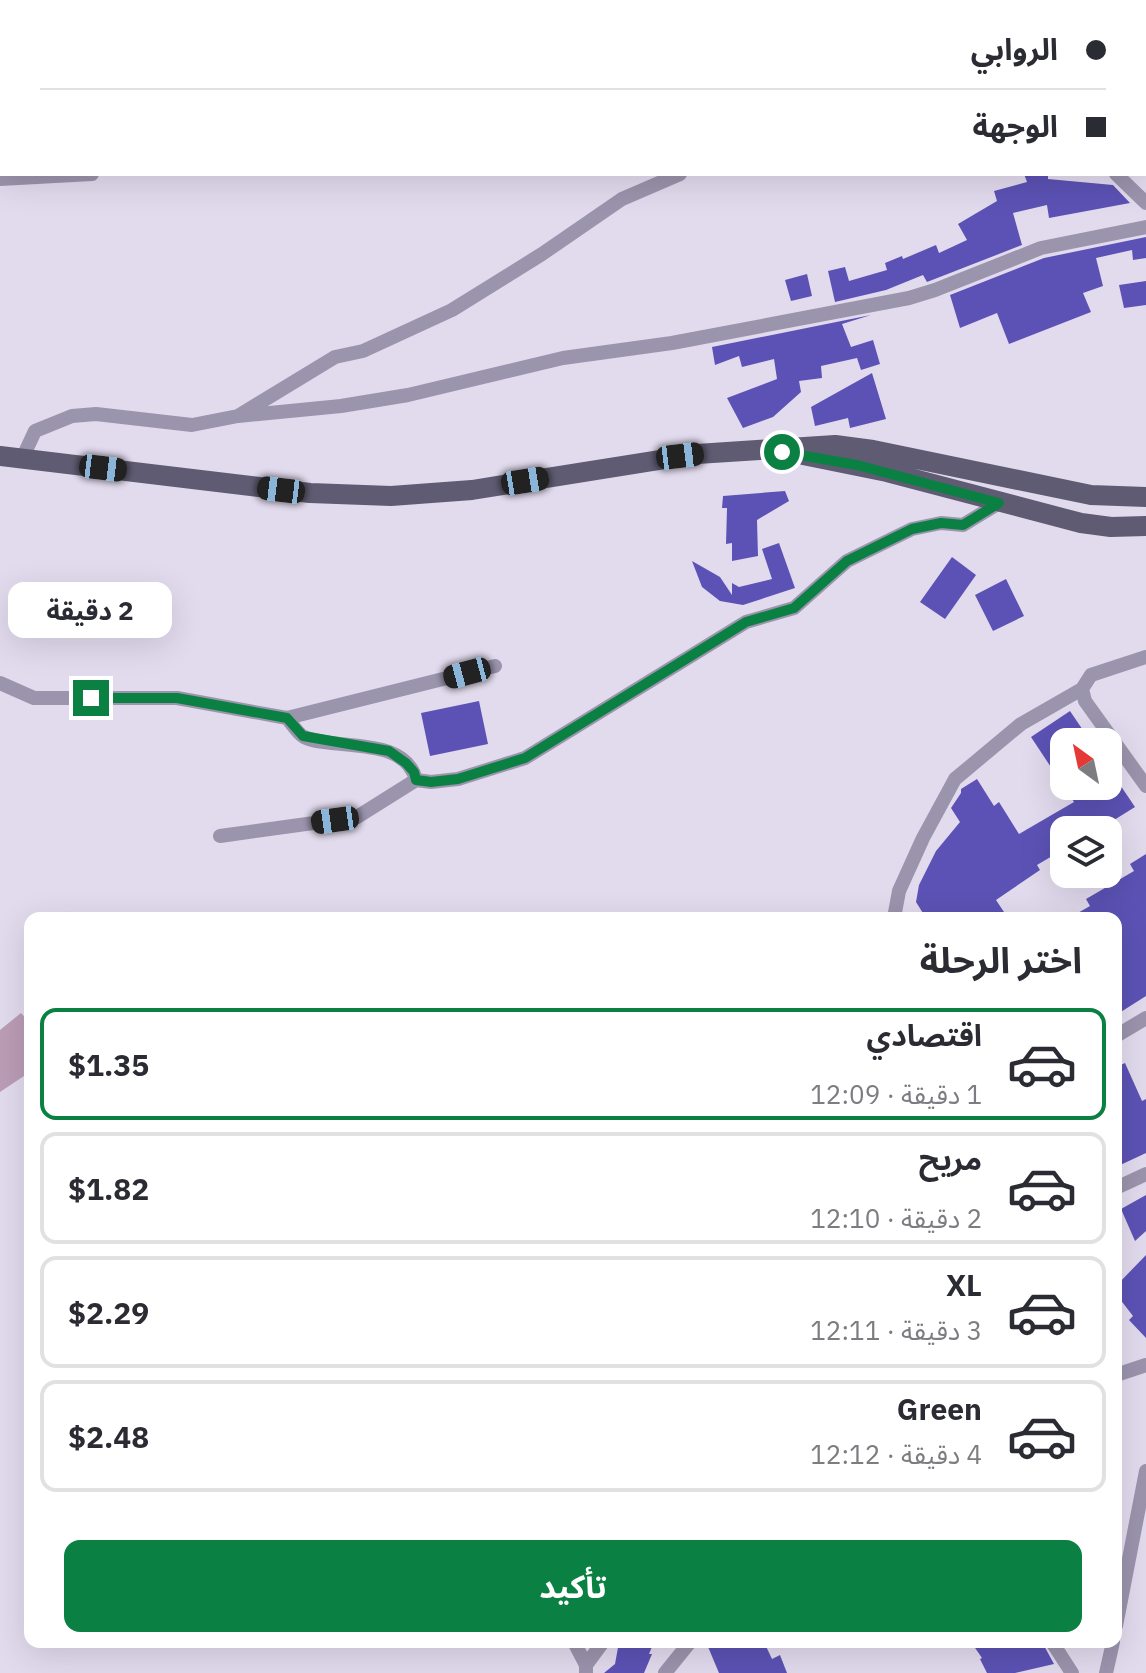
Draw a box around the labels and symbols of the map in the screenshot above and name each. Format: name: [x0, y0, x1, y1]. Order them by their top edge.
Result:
route start: [764, 434, 800, 470]
car: [655, 441, 705, 471]
car: [78, 453, 128, 483]
car: [499, 465, 551, 497]
car: [256, 475, 306, 505]
callout: 2 دقيقة: [9, 582, 173, 638]
car: [441, 655, 493, 691]
route end: [73, 680, 109, 716]
north arrow: [1050, 728, 1122, 800]
car: [310, 805, 360, 835]

